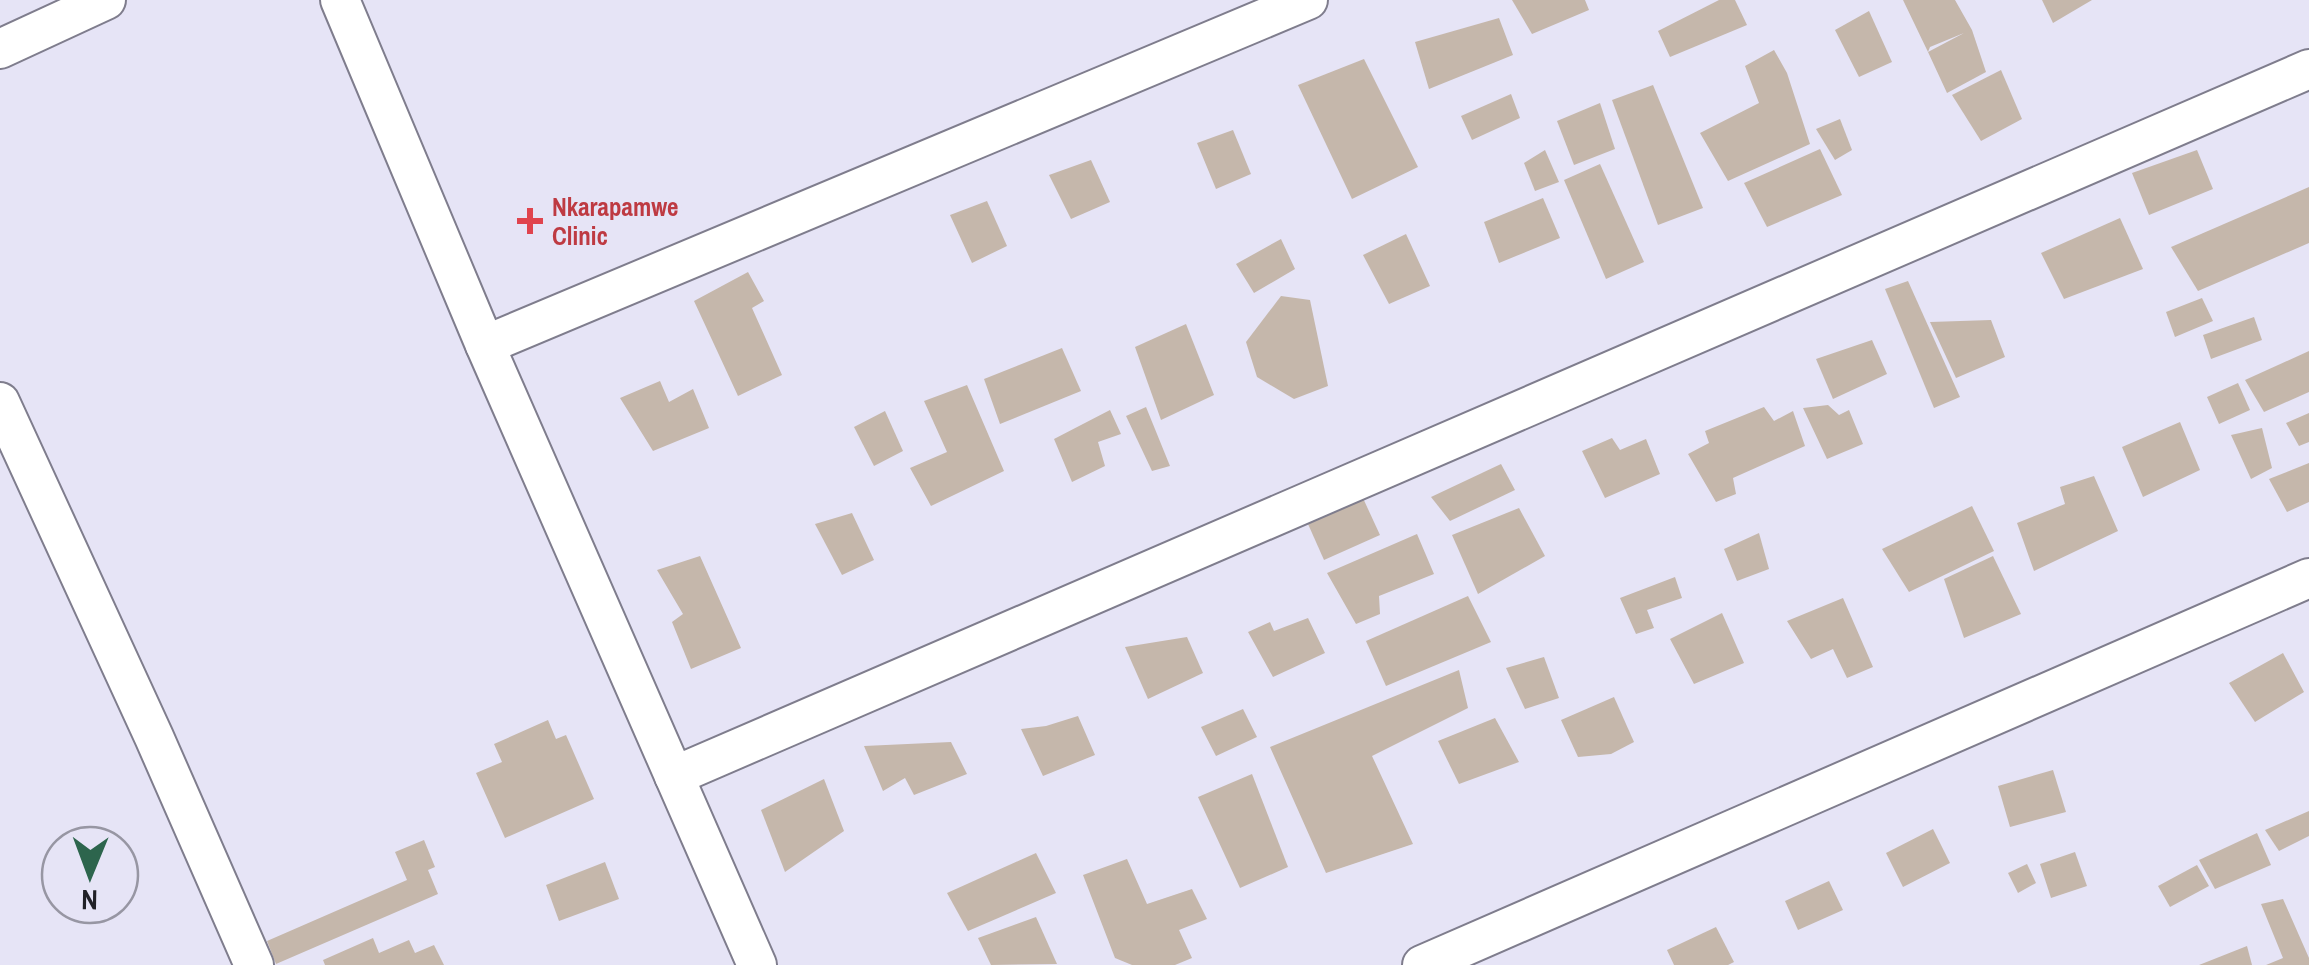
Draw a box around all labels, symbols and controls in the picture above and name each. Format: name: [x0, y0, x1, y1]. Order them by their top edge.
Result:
place label: Nkarapamwe Clinic: [552, 190, 678, 253]
marker: Nkarapamwe Clinic: [517, 208, 543, 234]
north arrow: [40, 825, 140, 925]
text: N: [81, 881, 98, 919]

